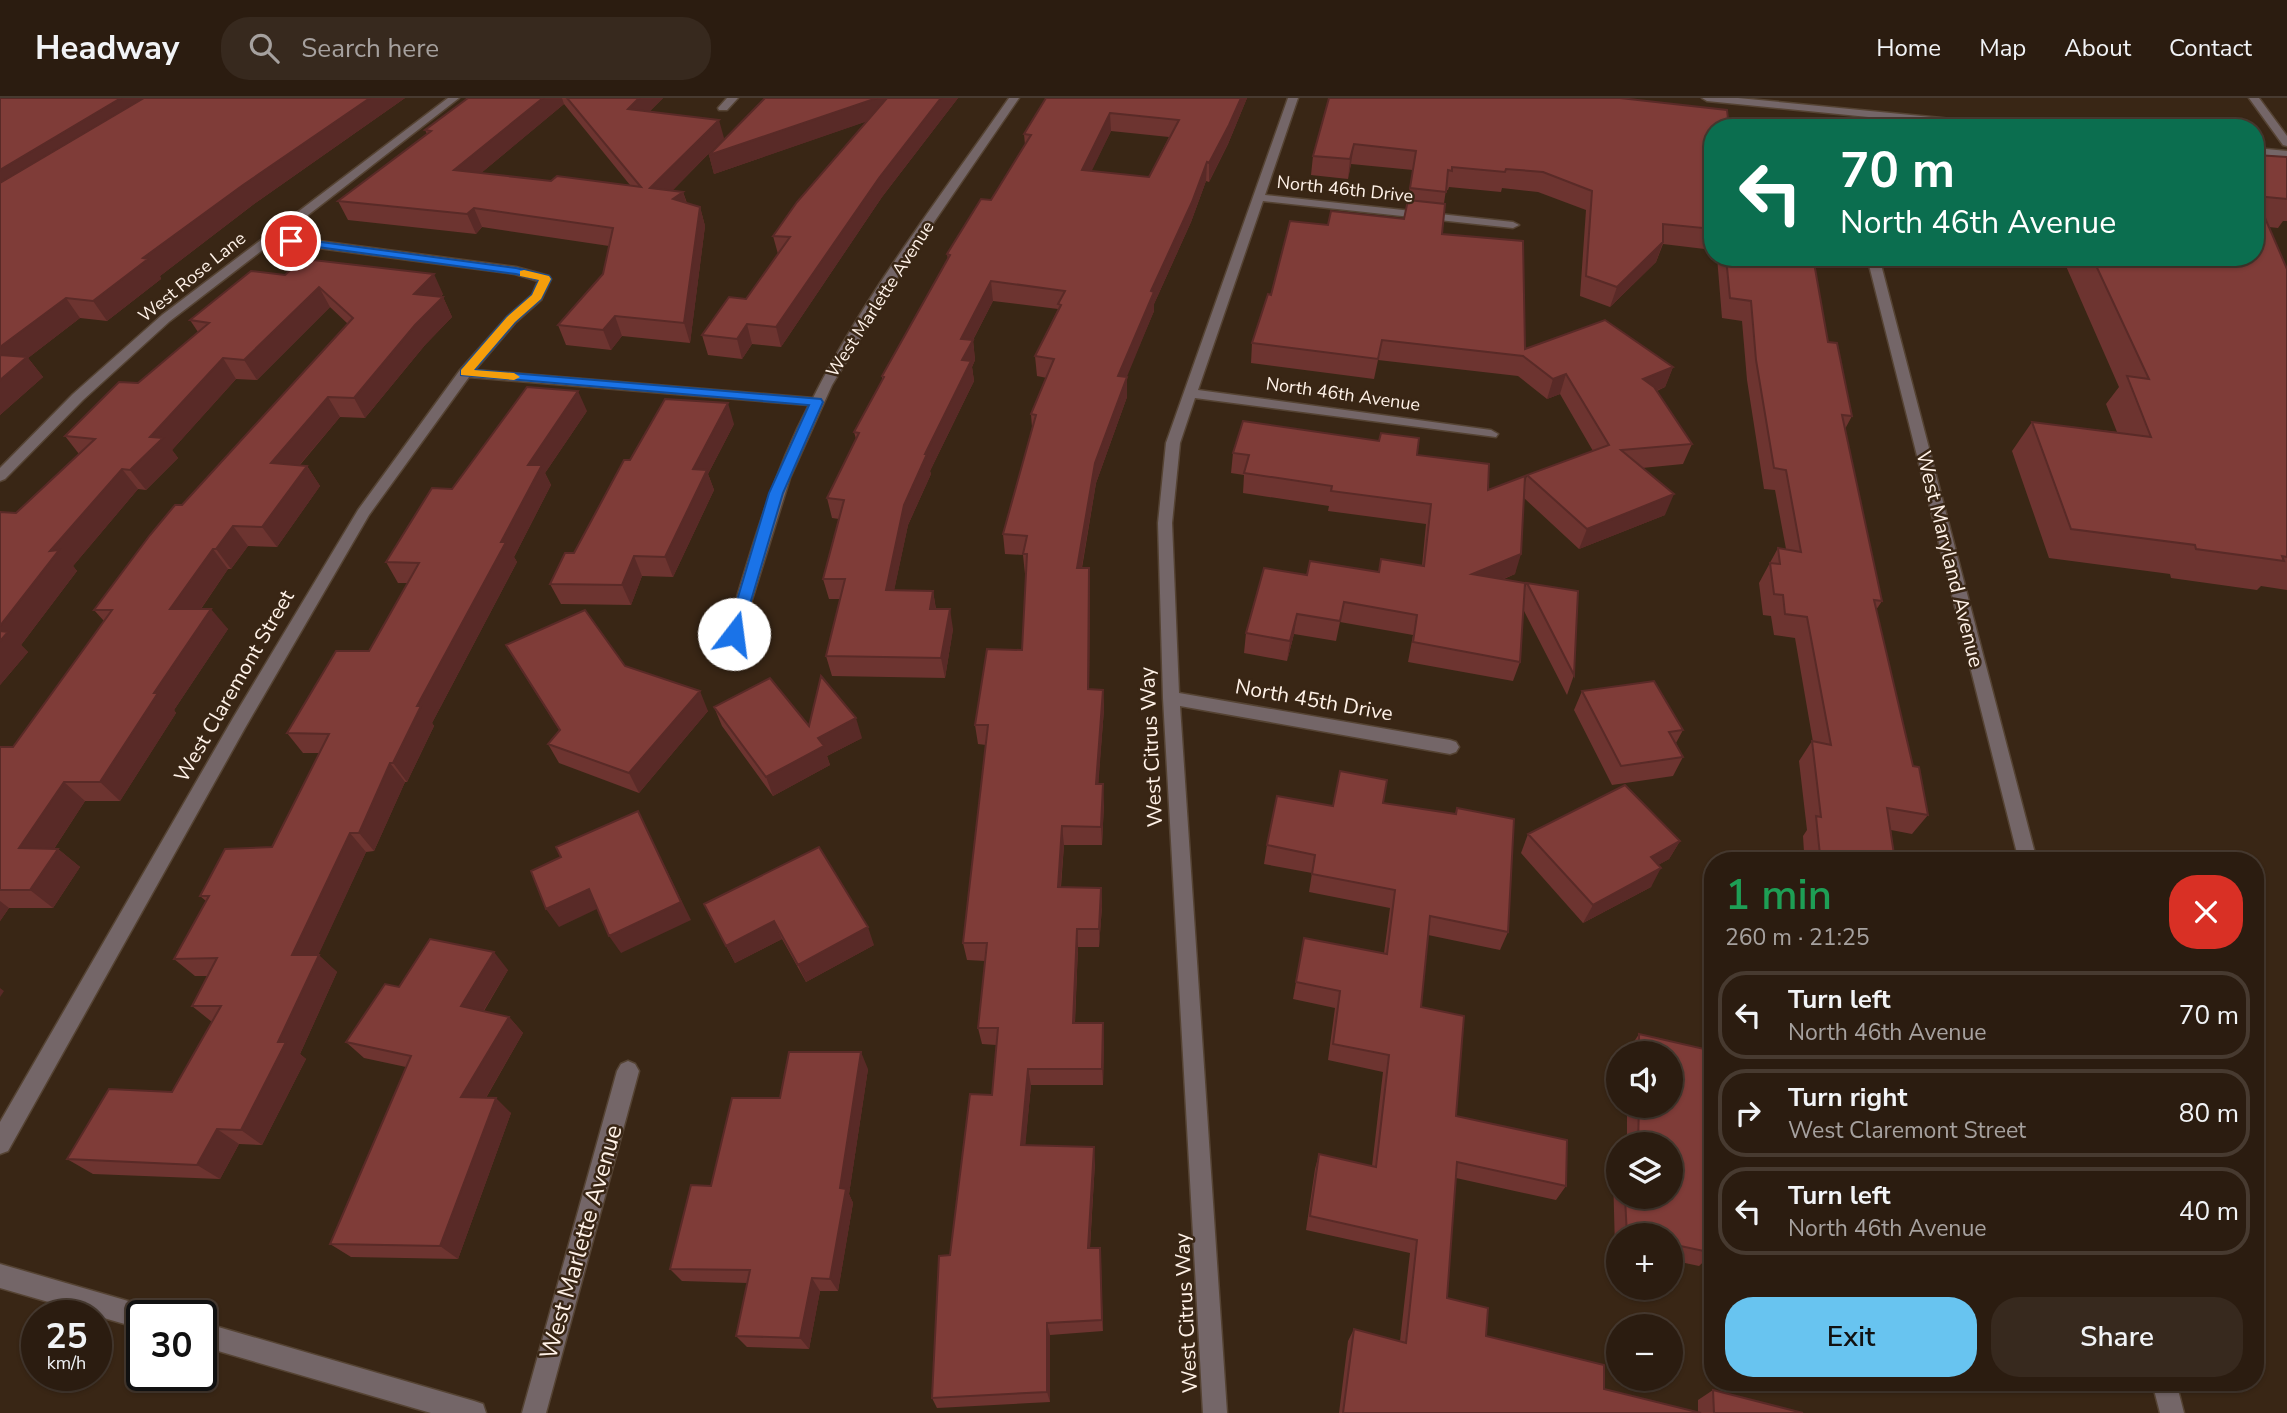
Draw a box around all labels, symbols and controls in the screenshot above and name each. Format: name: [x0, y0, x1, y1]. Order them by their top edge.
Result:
search box: [221, 17, 711, 80]
text: Headway: [35, 26, 179, 71]
icon: search: [245, 29, 283, 67]
text: Search here: [301, 31, 439, 66]
text: Home: [1876, 32, 1941, 64]
text: Map: [1979, 32, 2026, 64]
text: About: [2064, 32, 2131, 64]
text: Contact: [2169, 32, 2252, 64]
text: 70 m: [1840, 137, 1955, 204]
icon: left: [1725, 147, 1816, 238]
street label: North 46th Drive: [1276, 170, 1414, 208]
text: North 46th Avenue: [1840, 201, 2116, 244]
pin: [261, 211, 321, 271]
street label: West Marlette Avenue: [820, 216, 940, 382]
icon: arrive: [272, 222, 310, 260]
street label: West Rose Lane: [133, 226, 251, 328]
street label: North 46th Avenue: [1264, 371, 1422, 417]
street label: West Maryland Avenue: [1910, 448, 1990, 670]
street label: West Claremont Street: [168, 584, 301, 787]
position arrow: [697, 597, 771, 671]
street label: West Citrus Way: [1133, 666, 1169, 828]
street label: North 45th Drive: [1233, 672, 1395, 728]
text: 1 min: [1725, 867, 1832, 924]
button: close: [2169, 875, 2243, 949]
text: 260 m · 21:25: [1725, 922, 1870, 953]
text: Turn left: [1788, 982, 1891, 1017]
icon: left: [1729, 996, 1767, 1034]
text: 70 m: [2179, 998, 2239, 1033]
text: North 46th Avenue: [1788, 1017, 1987, 1048]
map controls: [1606, 1041, 1683, 1391]
button: sound: [1606, 1041, 1683, 1118]
text: Turn right: [1788, 1080, 1907, 1115]
icon: right: [1729, 1094, 1767, 1132]
text: 80 m: [2179, 1096, 2239, 1131]
text: West Claremont Street: [1788, 1115, 2026, 1146]
street label: West Marlette Avenue: [532, 1121, 630, 1363]
button: layers: [1606, 1132, 1683, 1209]
text: Turn left: [1788, 1178, 1891, 1213]
icon: left: [1729, 1192, 1767, 1230]
text: 40 m: [2179, 1194, 2239, 1229]
text: North 46th Avenue: [1788, 1213, 1987, 1244]
button: +: [1606, 1223, 1683, 1300]
street label: West Citrus Way: [1168, 1232, 1204, 1394]
button: Exit: [1725, 1297, 1977, 1377]
button: Share: [1991, 1297, 2243, 1377]
speed limit sign: 30: [126, 1300, 217, 1391]
text: 25: [45, 1313, 88, 1360]
button: −: [1606, 1314, 1683, 1391]
text: km/h: [47, 1351, 86, 1375]

